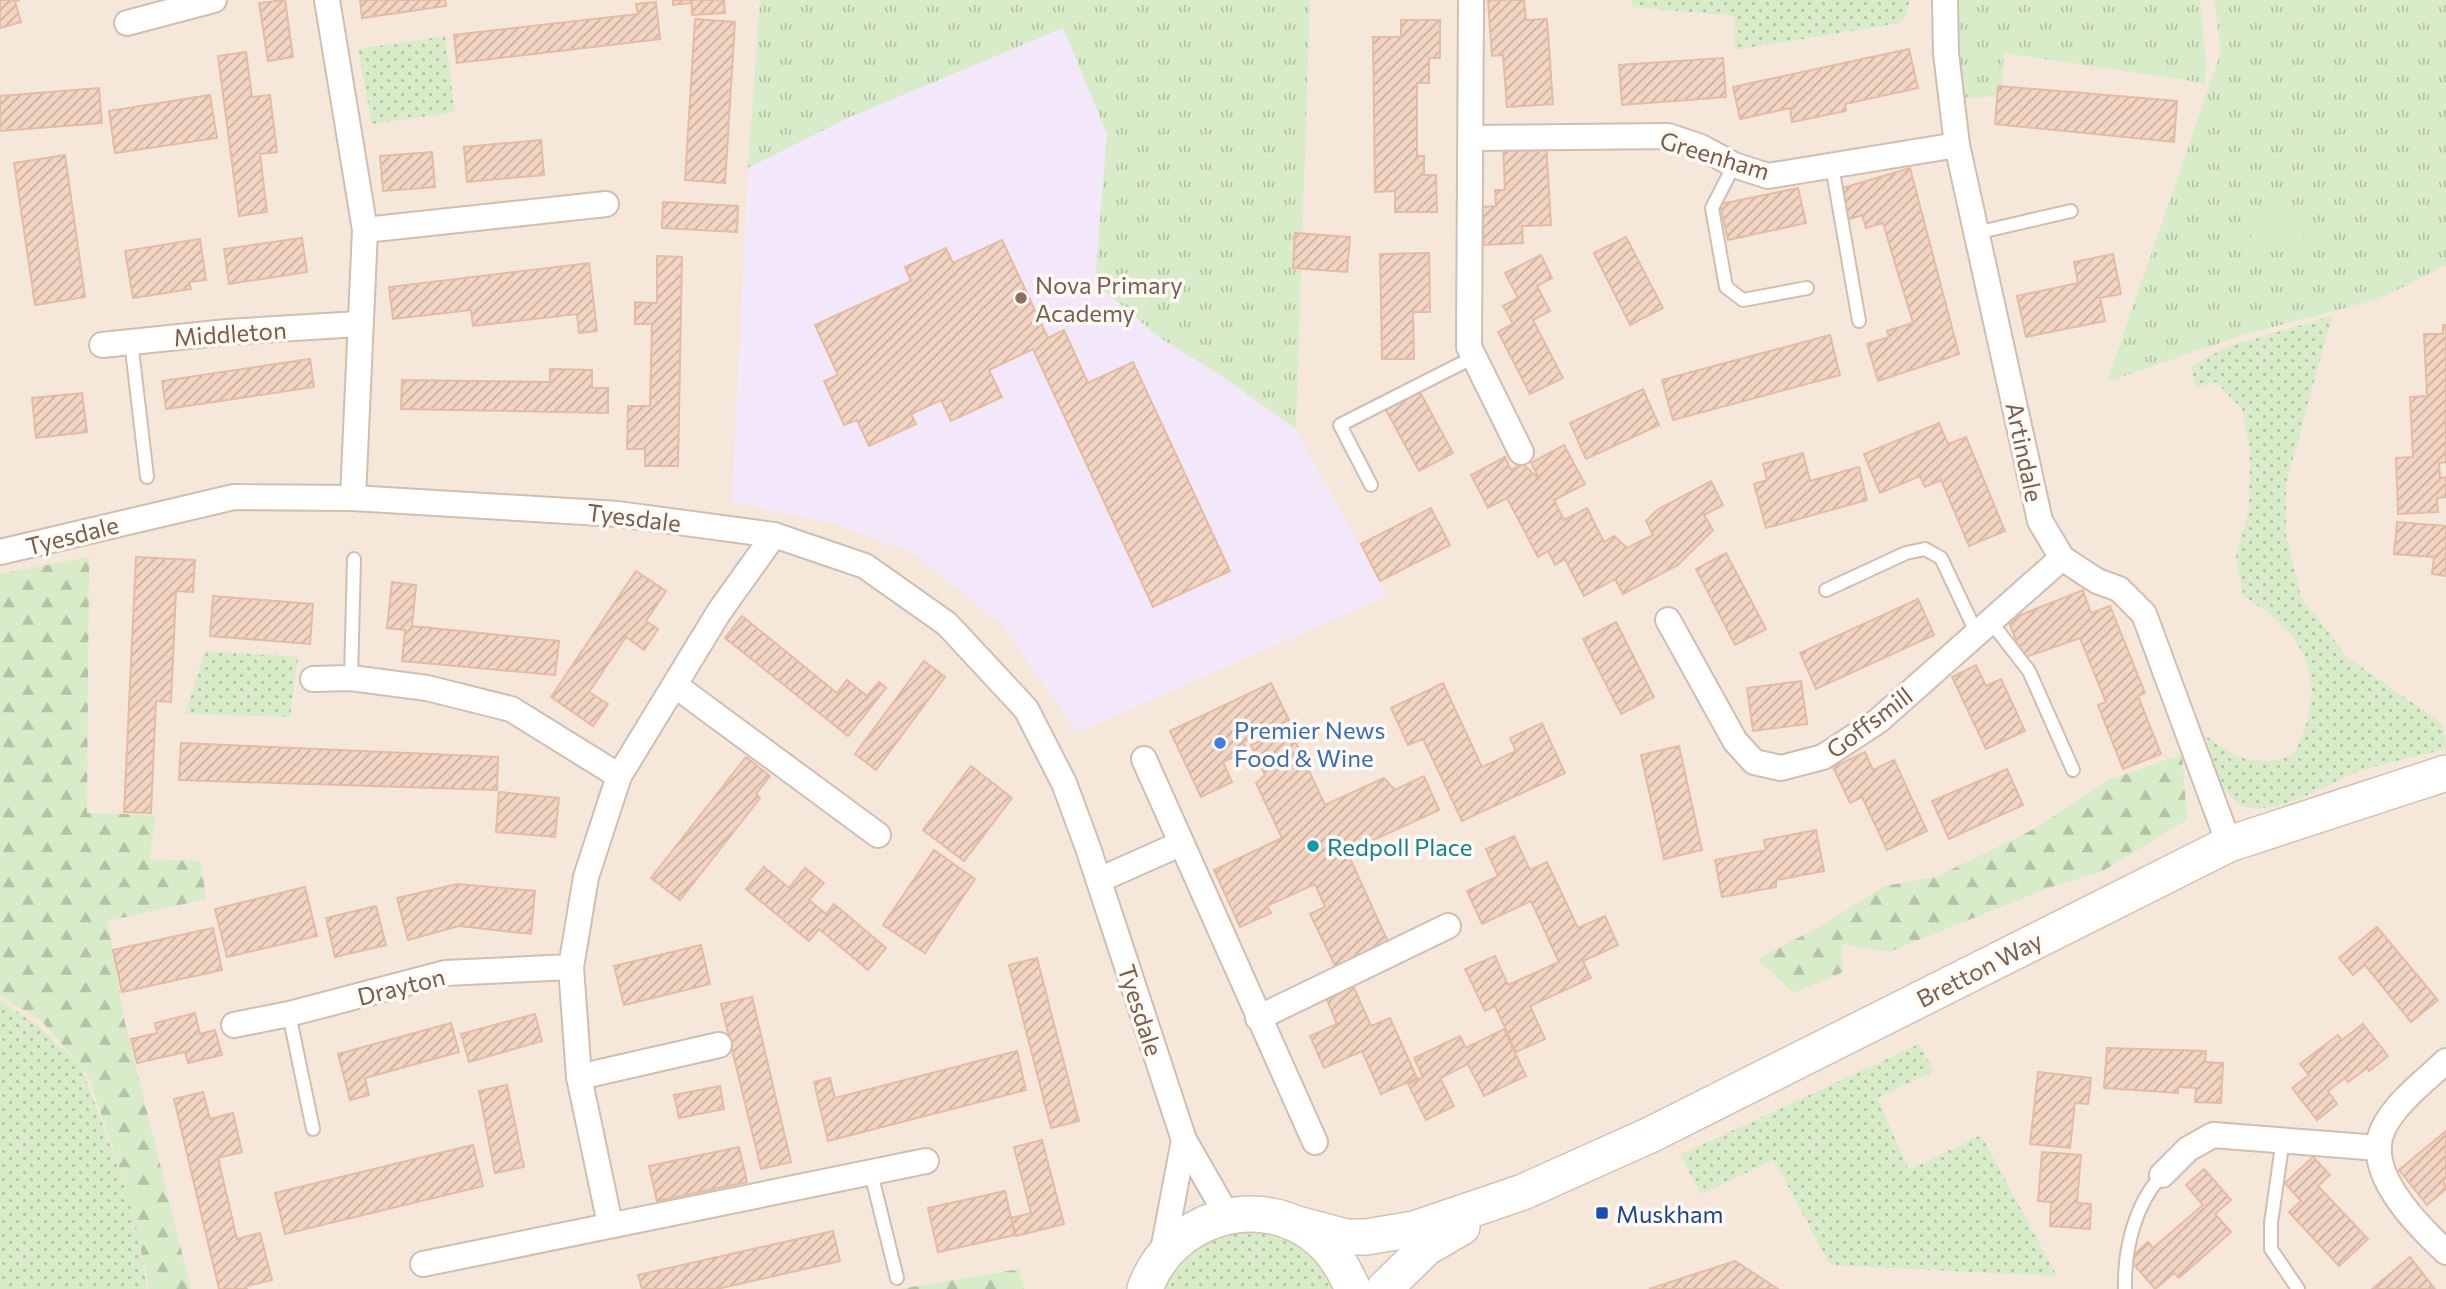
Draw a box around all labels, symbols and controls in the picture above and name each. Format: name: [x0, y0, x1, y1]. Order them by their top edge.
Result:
street label: Greenham: [1657, 125, 1773, 185]
place label: Nova Primary Academy: [1035, 270, 1183, 327]
marker: Nova Primary Academy: [1013, 290, 1029, 306]
street label: Middleton: [173, 315, 287, 351]
street label: Artindale: [2000, 400, 2050, 504]
street label: Tyesdale: [585, 497, 683, 537]
street label: Tyesdale: [23, 509, 121, 561]
street label: Goffsmill: [1820, 680, 1918, 764]
place label: Premier News Food & Wine: [1234, 715, 1385, 772]
marker: Premier News Food & Wine: [1212, 735, 1228, 751]
place label: Redpoll Place: [1327, 832, 1472, 861]
marker: Redpoll Place: [1305, 838, 1321, 854]
street label: Bretton Way: [1911, 925, 2047, 1013]
street label: Drayton: [354, 961, 448, 1011]
street label: Tyesdale: [1113, 961, 1169, 1059]
place label: Muskham: [1616, 1199, 1724, 1228]
marker: Muskham: [1594, 1205, 1610, 1221]

